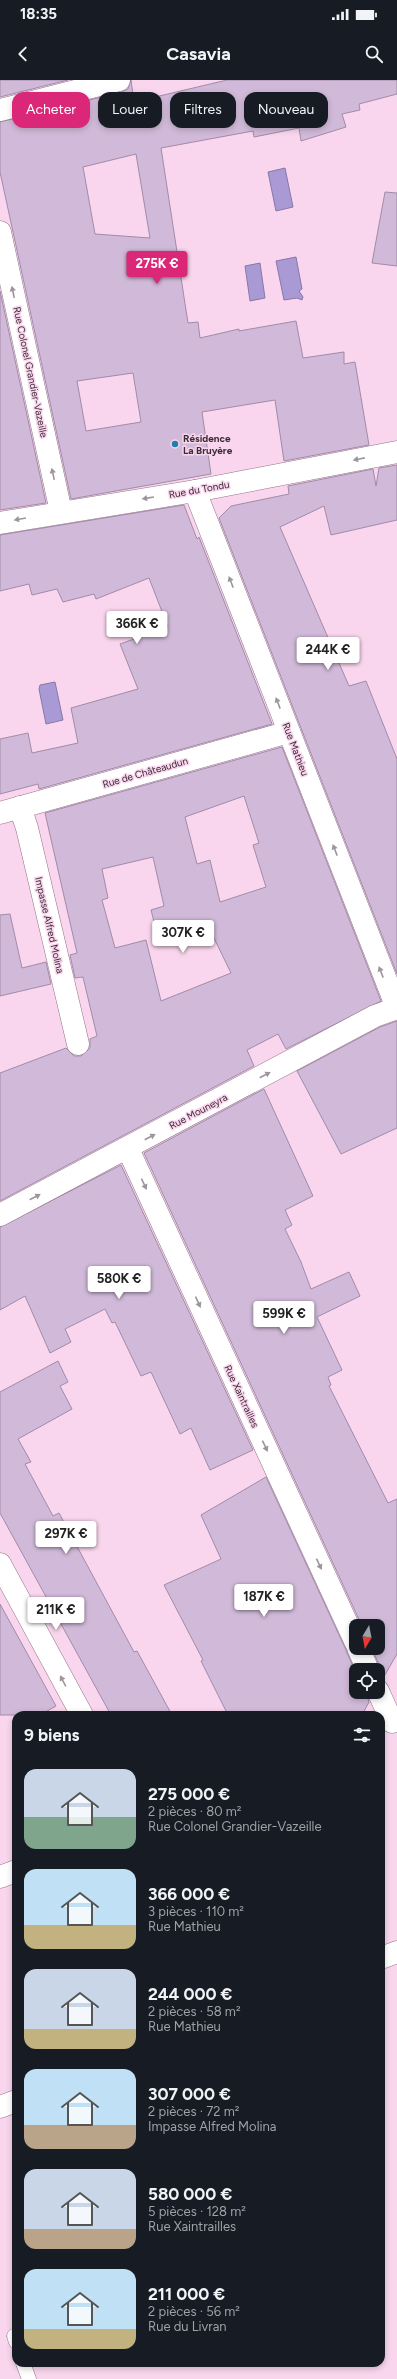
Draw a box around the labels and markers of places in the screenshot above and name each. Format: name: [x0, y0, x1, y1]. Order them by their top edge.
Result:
pin: 275K €: [124, 251, 190, 285]
place label: Résidence La Bruyère: [183, 432, 233, 457]
marker: Résidence La Bruyère: [170, 439, 180, 449]
pin: 366K €: [104, 611, 170, 645]
pin: 244K €: [295, 637, 361, 671]
pin: 307K €: [150, 920, 216, 954]
pin: 580K €: [86, 1266, 152, 1300]
pin: 599K €: [251, 1301, 317, 1335]
pin: 297K €: [33, 1521, 99, 1555]
pin: 187K €: [231, 1584, 297, 1618]
pin: 211K €: [23, 1597, 89, 1631]

